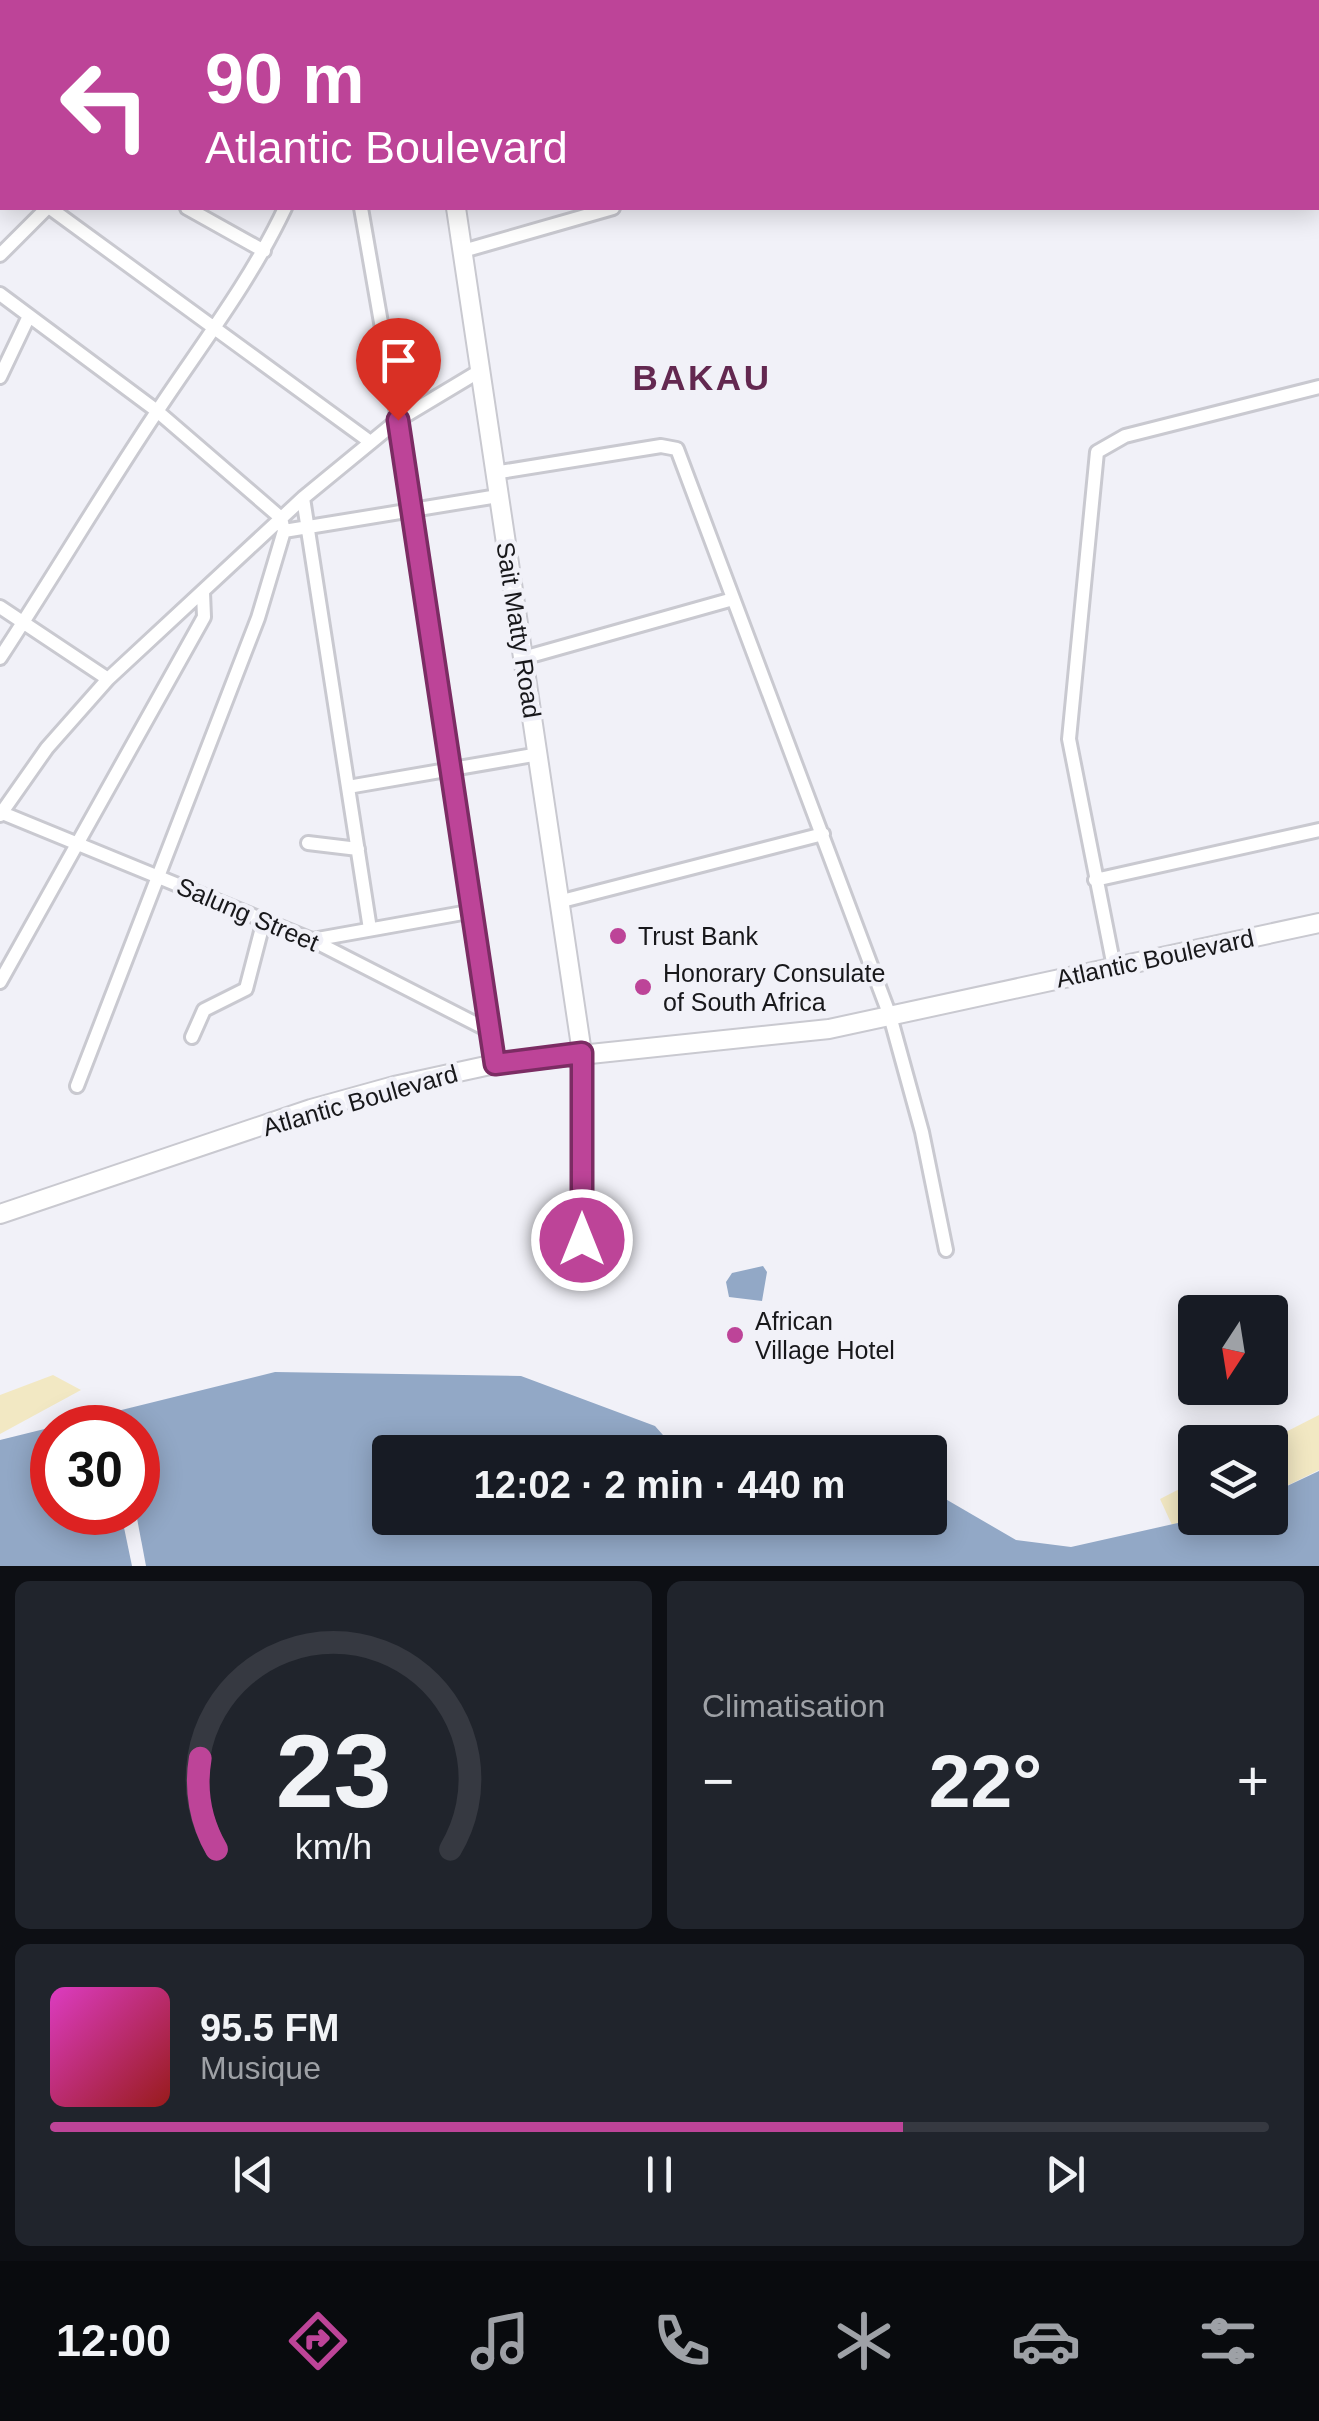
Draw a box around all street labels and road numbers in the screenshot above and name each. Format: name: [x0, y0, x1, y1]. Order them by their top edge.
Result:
street label: Sait Matty Road: [491, 540, 547, 720]
street label: Salung Street: [173, 872, 323, 957]
street label: Atlantic Boulevard: [1054, 923, 1256, 993]
street label: Atlantic Boulevard: [259, 1059, 461, 1141]

